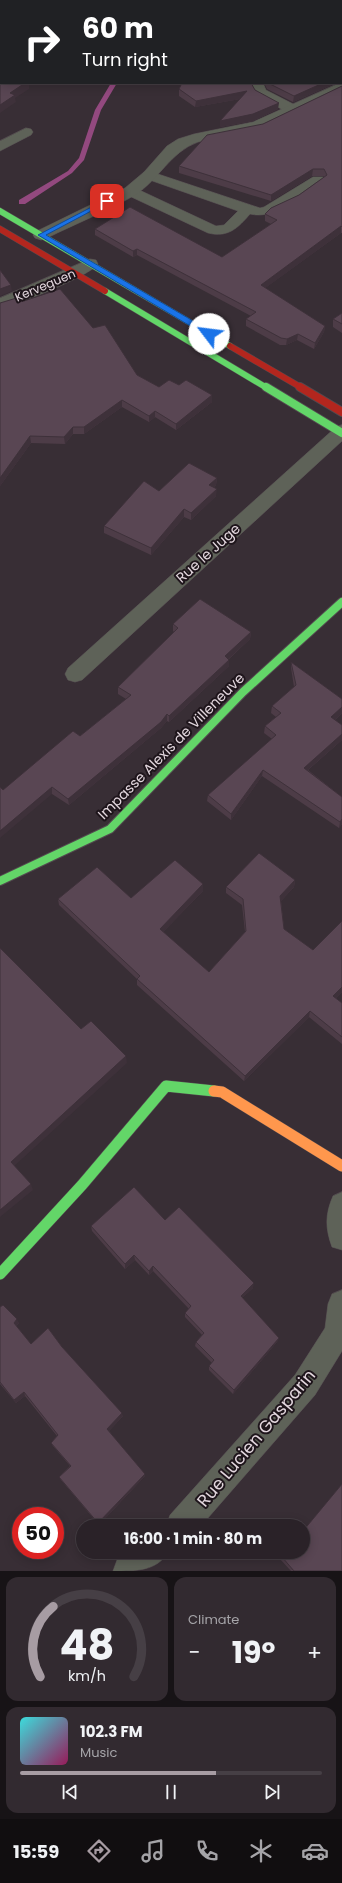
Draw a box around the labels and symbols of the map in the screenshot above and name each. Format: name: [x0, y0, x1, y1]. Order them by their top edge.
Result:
pin: [90, 184, 124, 218]
street label: Kerveguen: [12, 265, 78, 305]
position arrow: [188, 313, 230, 355]
street label: Rue le Juge: [171, 518, 245, 587]
street label: Impasse Alexis de Villeneuve: [93, 668, 249, 824]
street label: Rue Lucien Gasparin: [191, 1364, 321, 1512]
speed limit sign: 50: [12, 1507, 64, 1559]

